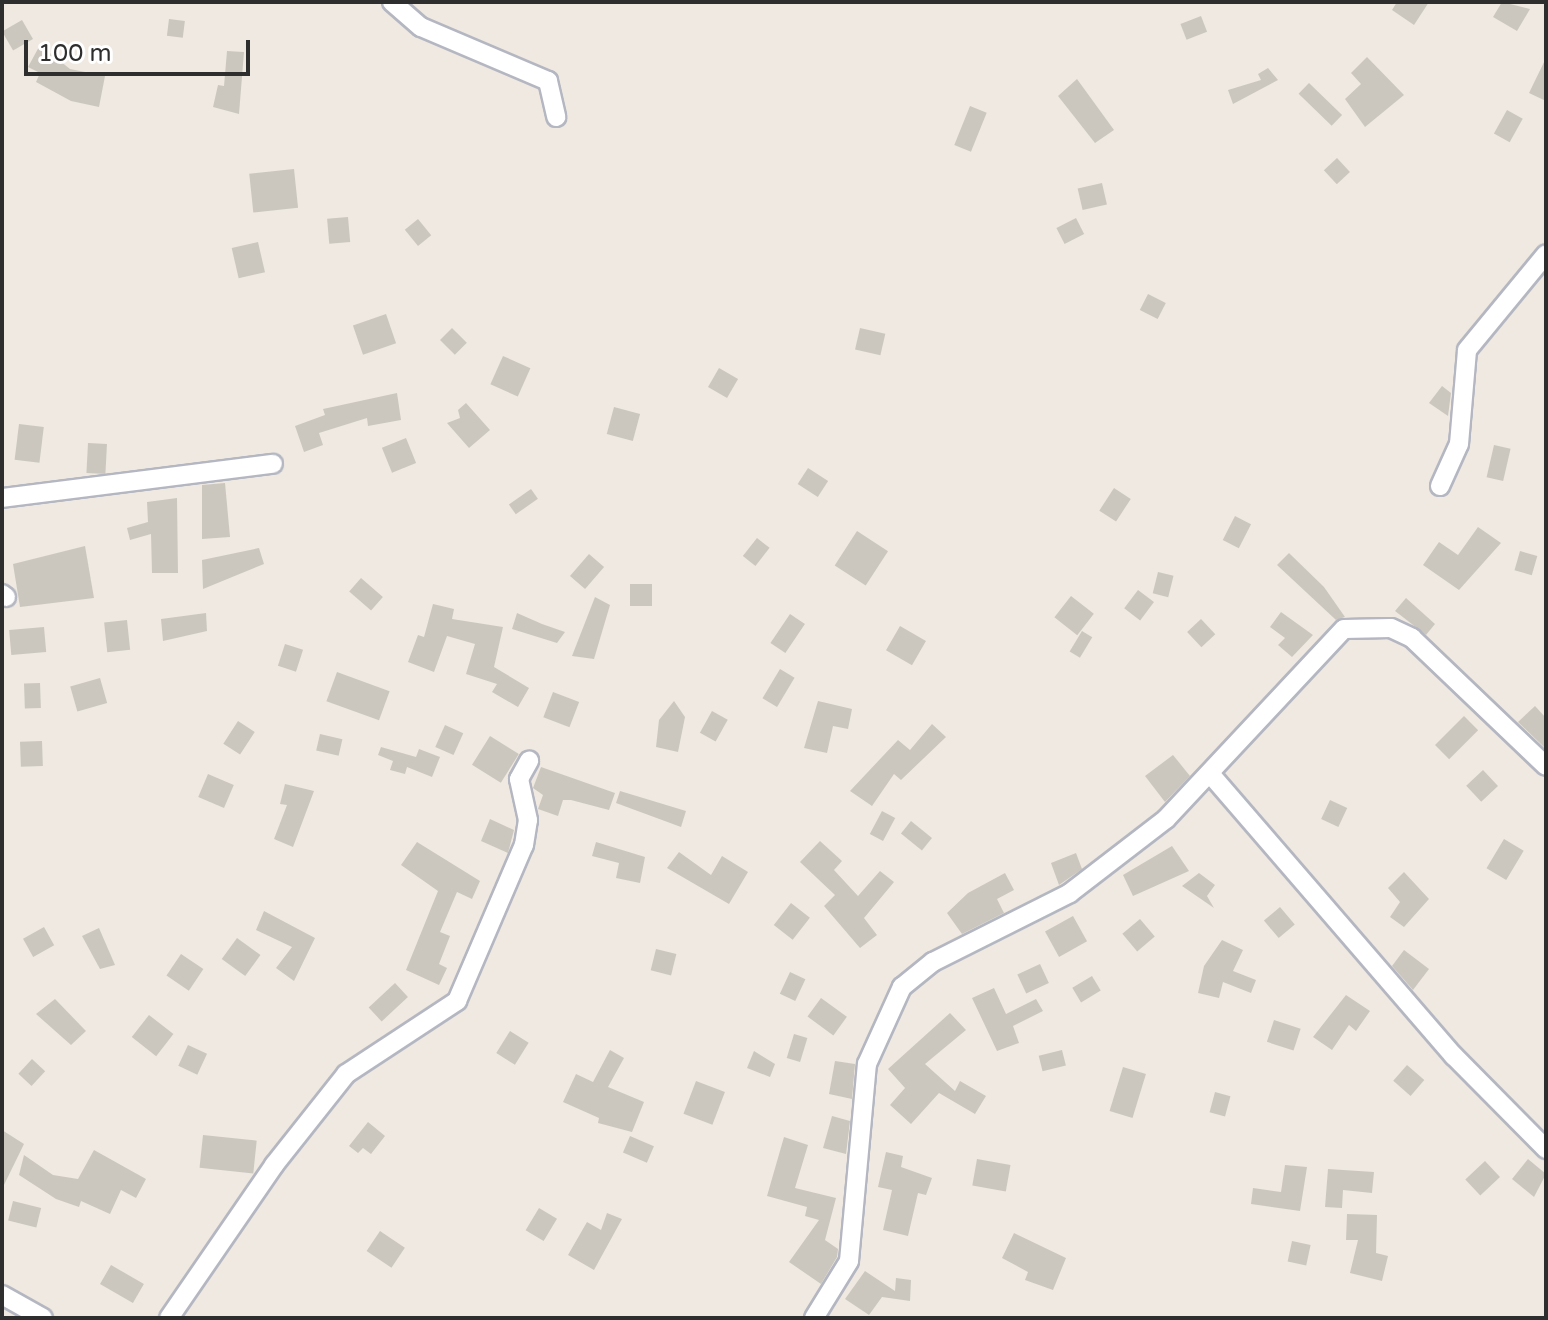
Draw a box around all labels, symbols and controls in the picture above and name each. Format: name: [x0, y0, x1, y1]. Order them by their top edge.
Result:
scale bar: [28, 24, 254, 74]
text: 100 m: [38, 39, 112, 68]

